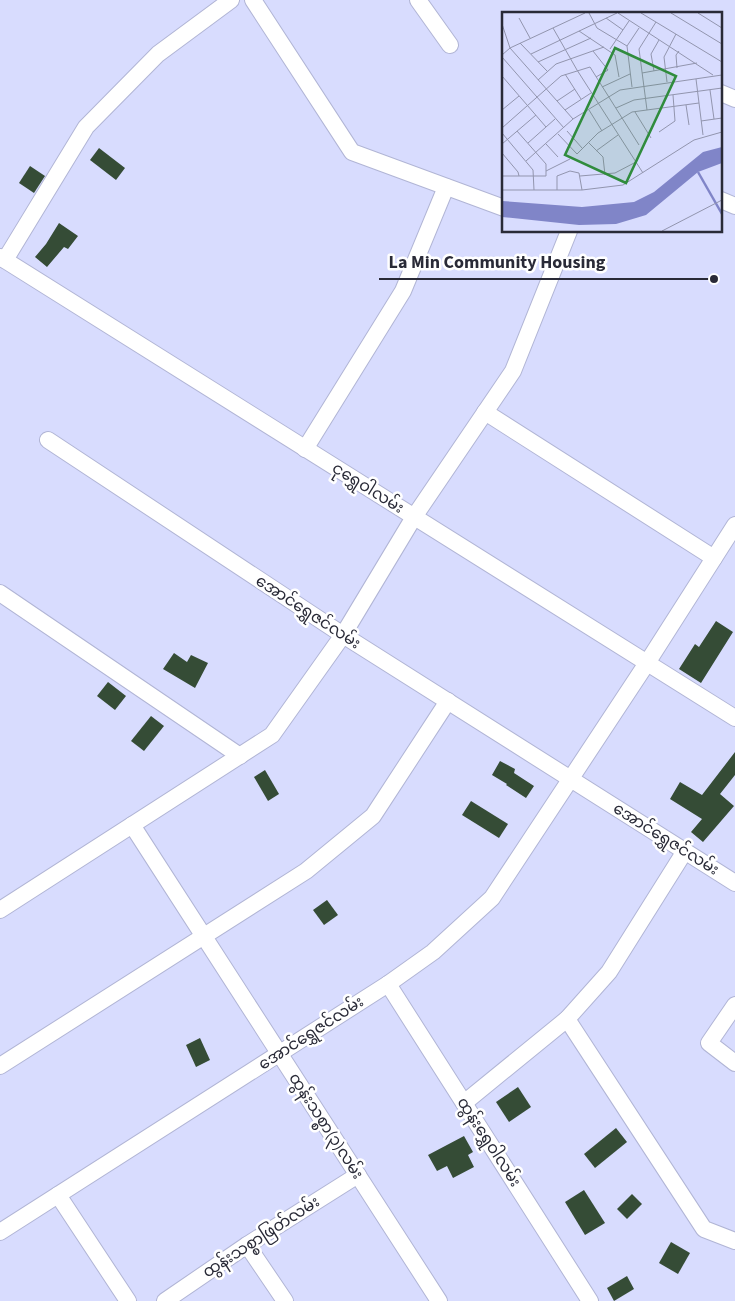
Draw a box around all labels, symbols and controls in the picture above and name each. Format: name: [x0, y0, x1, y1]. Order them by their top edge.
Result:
inset map: [502, 12, 722, 232]
callout: La Min Community Housing: [379, 246, 616, 279]
text: La Min Community Housing: [389, 250, 606, 275]
street label: ငုရွှေဝါလမ်း: [326, 456, 409, 521]
street label: အောင်ရွှေဇင်လမ်း: [250, 569, 365, 656]
street label: အောင်ရွှေဇင်လမ်း: [608, 797, 724, 882]
street label: အောင်ရွှေဇင်လမ်း: [254, 990, 369, 1077]
street label: ထွန်းသစ္စာ(၃)လမ်း: [281, 1068, 369, 1185]
street label: ထွန်းရွှေဝါလမ်း: [450, 1092, 527, 1192]
street label: ထွန်းသစ္စာဖြတ်လမ်း: [198, 1190, 325, 1285]

